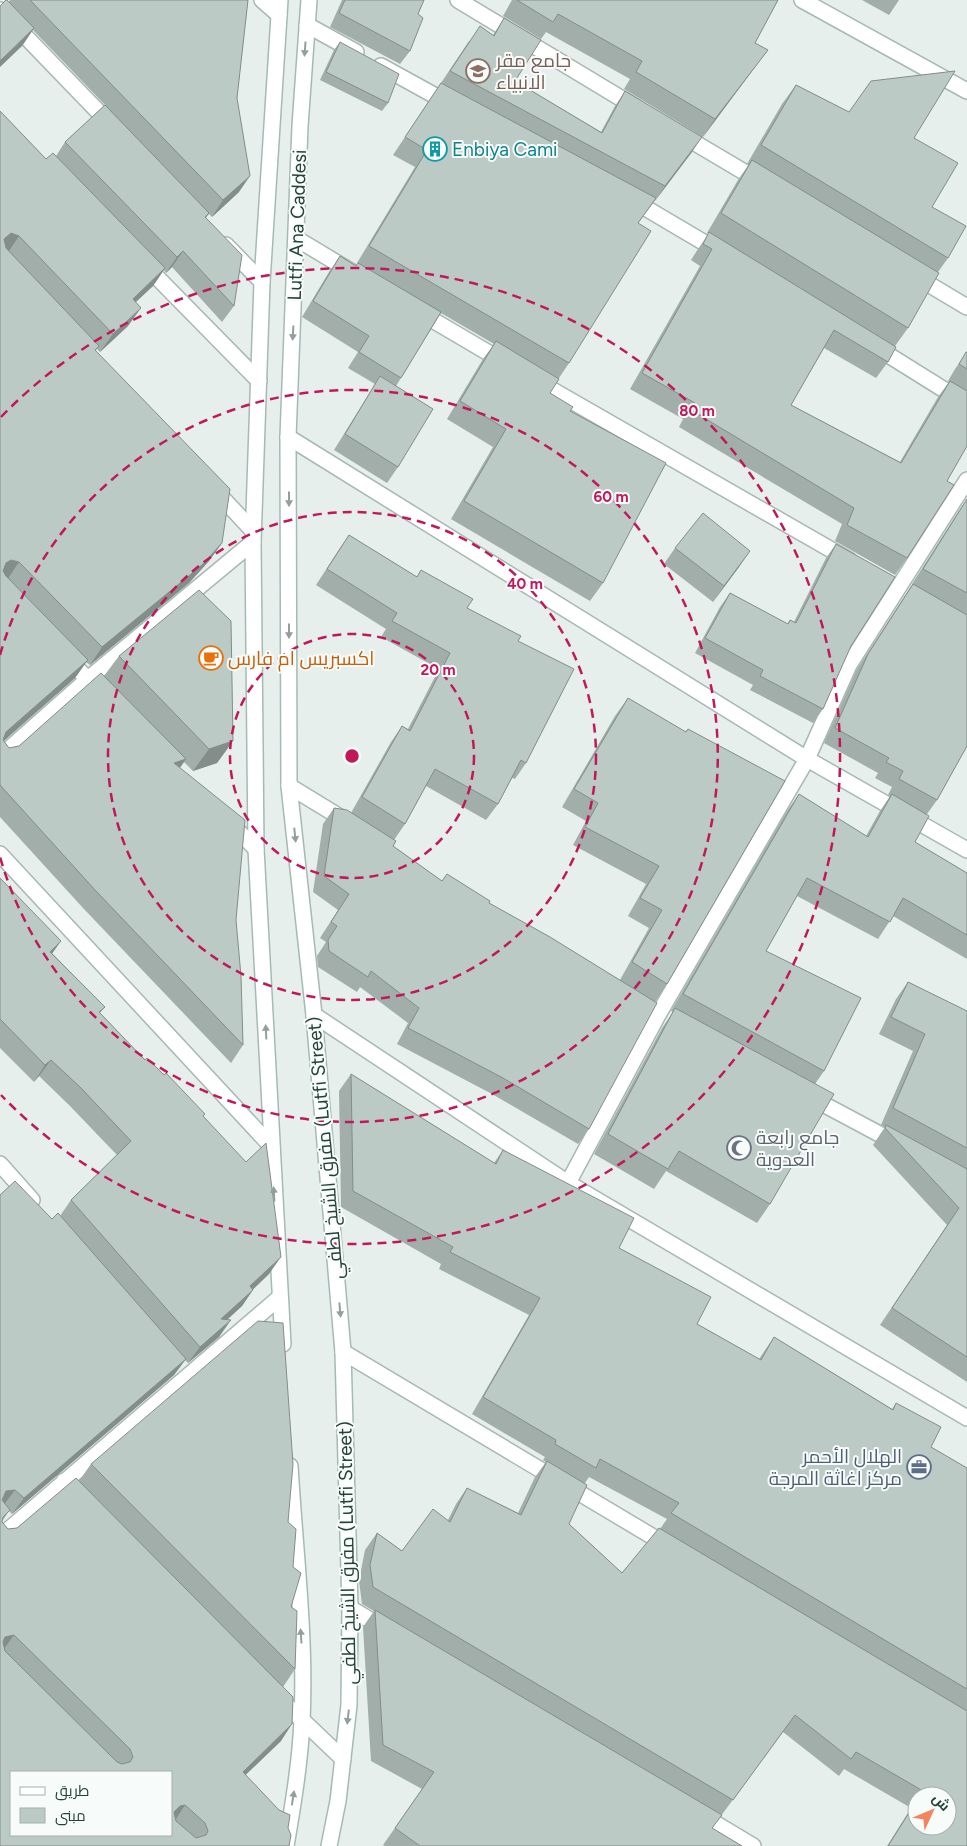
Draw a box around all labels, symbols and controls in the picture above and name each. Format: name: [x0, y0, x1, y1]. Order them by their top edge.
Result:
one-way arrow: [301, 41, 309, 57]
place label: جامع مقر الانبياء: [495, 49, 571, 94]
school or university icon: جامع مقر الانبياء: [465, 58, 491, 84]
building icon: Enbiya Cami: [422, 136, 448, 162]
place label: Enbiya Cami: [452, 138, 558, 161]
street label: Lutfi Ana Caddesi: [283, 149, 311, 301]
one-way arrow: [288, 326, 296, 342]
text: 80 m: [679, 402, 715, 420]
text: 60 m: [593, 488, 629, 506]
one-way arrow: [285, 491, 293, 507]
text: 40 m: [507, 575, 543, 593]
one-way arrow: [285, 623, 293, 639]
cafe icon: اكسبريس ام فارس: [198, 645, 224, 671]
place label: اكسبريس ام فارس: [228, 647, 374, 672]
text: 20 m: [420, 661, 456, 679]
centre of rings: [343, 747, 361, 765]
one-way arrow: [291, 827, 299, 843]
street label: مفرق الشيخ لطفي (Lutfi Street): [302, 1016, 351, 1280]
one-way arrow: [261, 1024, 269, 1040]
place label: جامع رابعة العدوية: [756, 1126, 839, 1171]
mosque icon: جامع رابعة العدوية: [726, 1135, 752, 1161]
one-way arrow: [270, 1186, 278, 1202]
one-way arrow: [336, 1302, 344, 1318]
street label: مفرق الشيخ لطفي (Lutfi Street): [333, 1421, 364, 1685]
place label: الهلال الأحمر مركز اغاثة المرجة: [769, 1445, 902, 1490]
office icon: الهلال الأحمر مركز اغاثة المرجة: [906, 1454, 932, 1480]
one-way arrow: [296, 1628, 304, 1644]
one-way arrow: [344, 1710, 352, 1726]
legend: [10, 1771, 172, 1836]
text: طريق: [55, 1782, 89, 1801]
north arrow: [907, 1786, 957, 1836]
one-way arrow: [290, 1789, 298, 1805]
text: ش: [929, 1790, 953, 1815]
text: مبنى: [55, 1807, 86, 1826]

